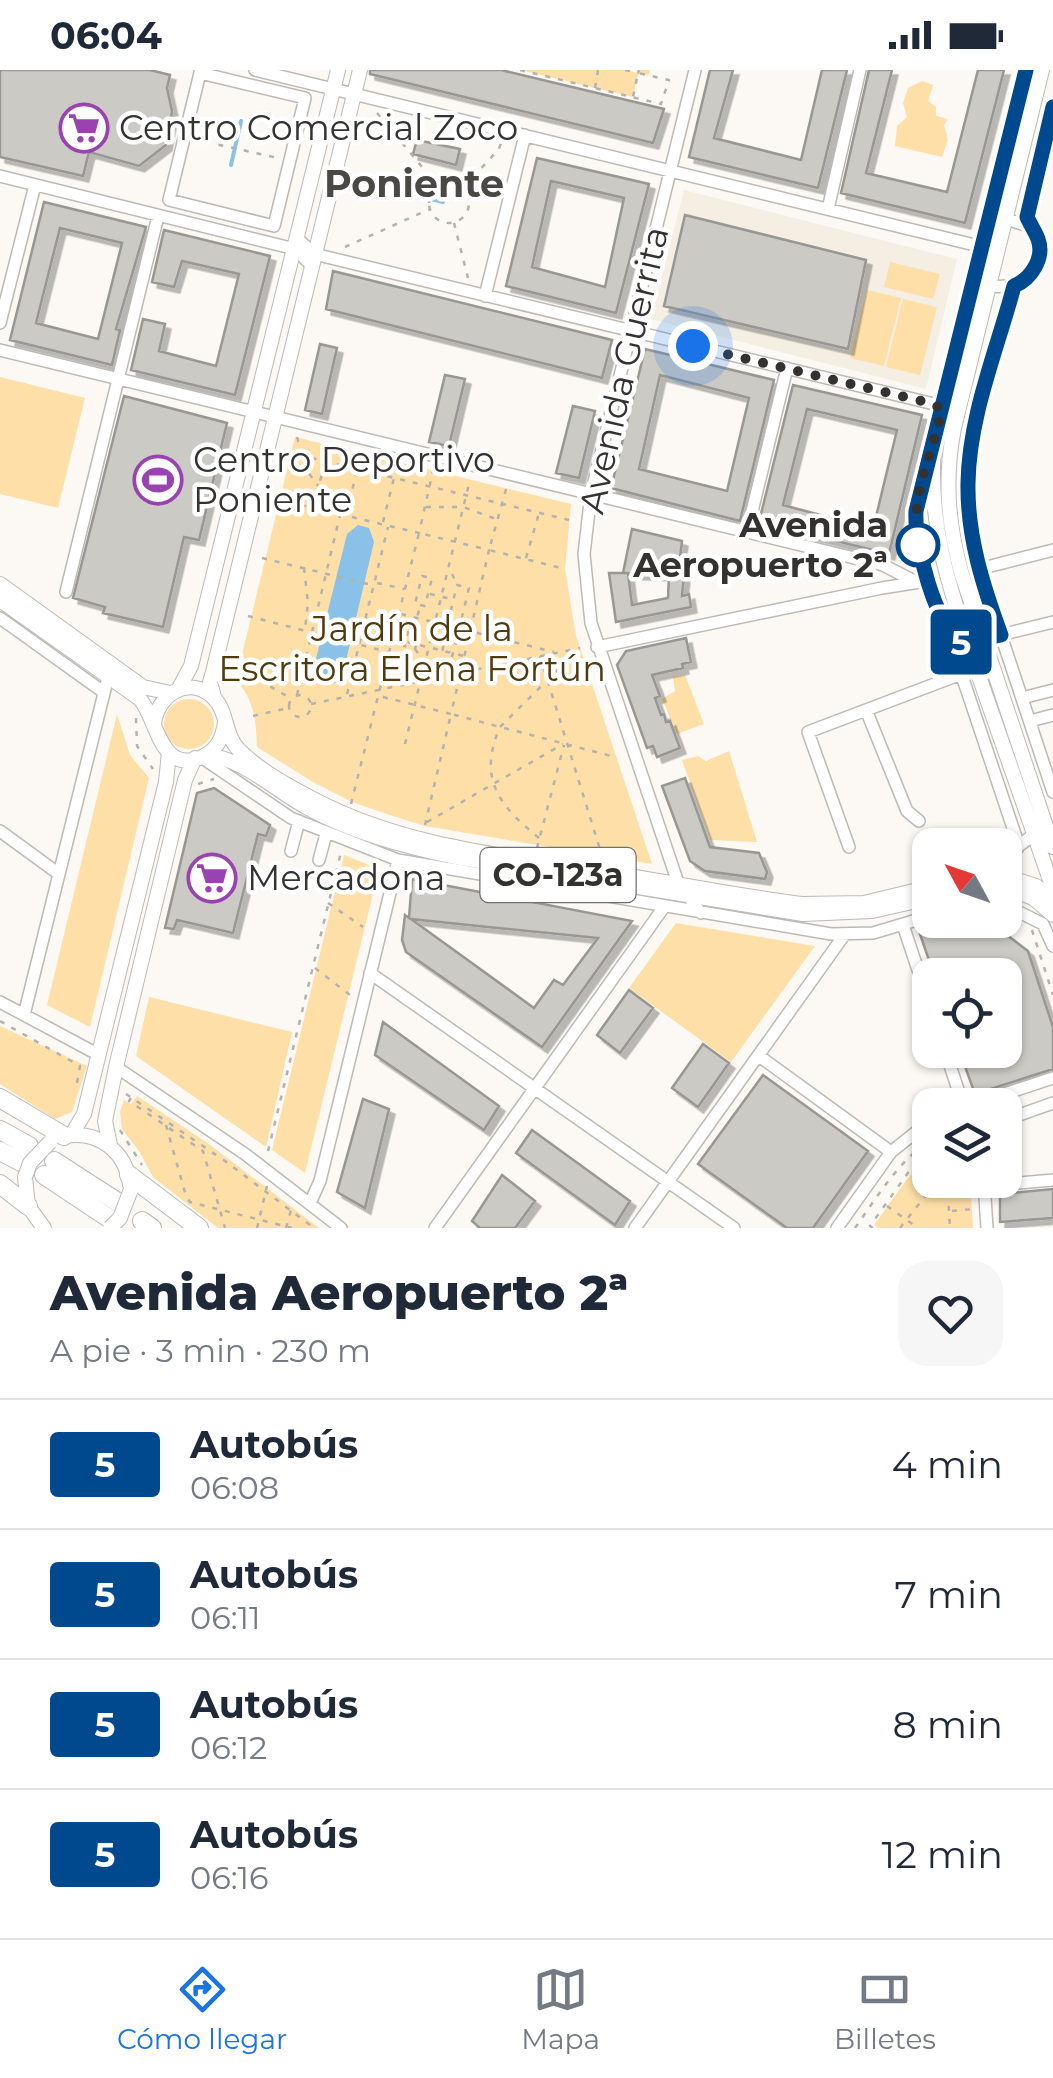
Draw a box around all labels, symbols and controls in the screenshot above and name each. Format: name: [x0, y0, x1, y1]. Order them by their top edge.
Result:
text: 06:04: [50, 12, 162, 59]
supermarket icon: Centro Comercial Zoco: [58, 102, 110, 154]
place label: Centro Comercial Zoco: [119, 106, 518, 149]
district label: Poniente: [324, 160, 504, 207]
street label: Avenida Guerrita: [570, 222, 677, 517]
your location: [668, 321, 718, 371]
place label: Centro Deportivo Poniente: [193, 438, 495, 521]
sports icon: Centro Deportivo Poniente: [132, 454, 184, 506]
place label: Avenida Aeropuerto 2ª: [632, 503, 888, 586]
marker: Avenida Aeropuerto 2ª: [897, 524, 939, 566]
park label: Jardín de la Escritora Elena Fortún: [218, 607, 606, 690]
line badge: 5: [928, 610, 994, 674]
text: 5: [951, 621, 971, 664]
north arrow: [912, 828, 1022, 938]
map controls: [912, 828, 1022, 1198]
road number: CO-123a: [480, 848, 636, 902]
supermarket icon: Mercadona: [186, 852, 238, 904]
place label: Mercadona: [247, 856, 446, 899]
button: locate: [912, 958, 1022, 1068]
button: layers: [912, 1088, 1022, 1198]
button: heart: [898, 1261, 1003, 1366]
text: Avenida Aeropuerto 2ª: [50, 1264, 628, 1322]
text: A pie · 3 min · 230 m: [50, 1331, 371, 1370]
text: Autobús: [190, 1421, 358, 1468]
text: 4 min: [892, 1441, 1003, 1488]
text: 5: [95, 1443, 115, 1486]
text: 06:08: [190, 1468, 279, 1507]
text: Autobús: [190, 1551, 358, 1598]
text: 7 min: [894, 1571, 1003, 1618]
text: 5: [95, 1573, 115, 1616]
text: 06:11: [190, 1598, 261, 1637]
text: Autobús: [190, 1681, 358, 1728]
text: 8 min: [893, 1701, 1003, 1748]
text: 5: [95, 1703, 115, 1746]
text: 06:12: [190, 1728, 267, 1767]
text: Autobús: [190, 1811, 358, 1858]
text: 12 min: [882, 1831, 1003, 1878]
text: 5: [95, 1833, 115, 1876]
text: 06:16: [190, 1858, 269, 1897]
tab: Cómo llegar: [117, 1962, 287, 2056]
tab: Mapa: [521, 1962, 600, 2056]
tab: Billetes: [834, 1962, 936, 2056]

